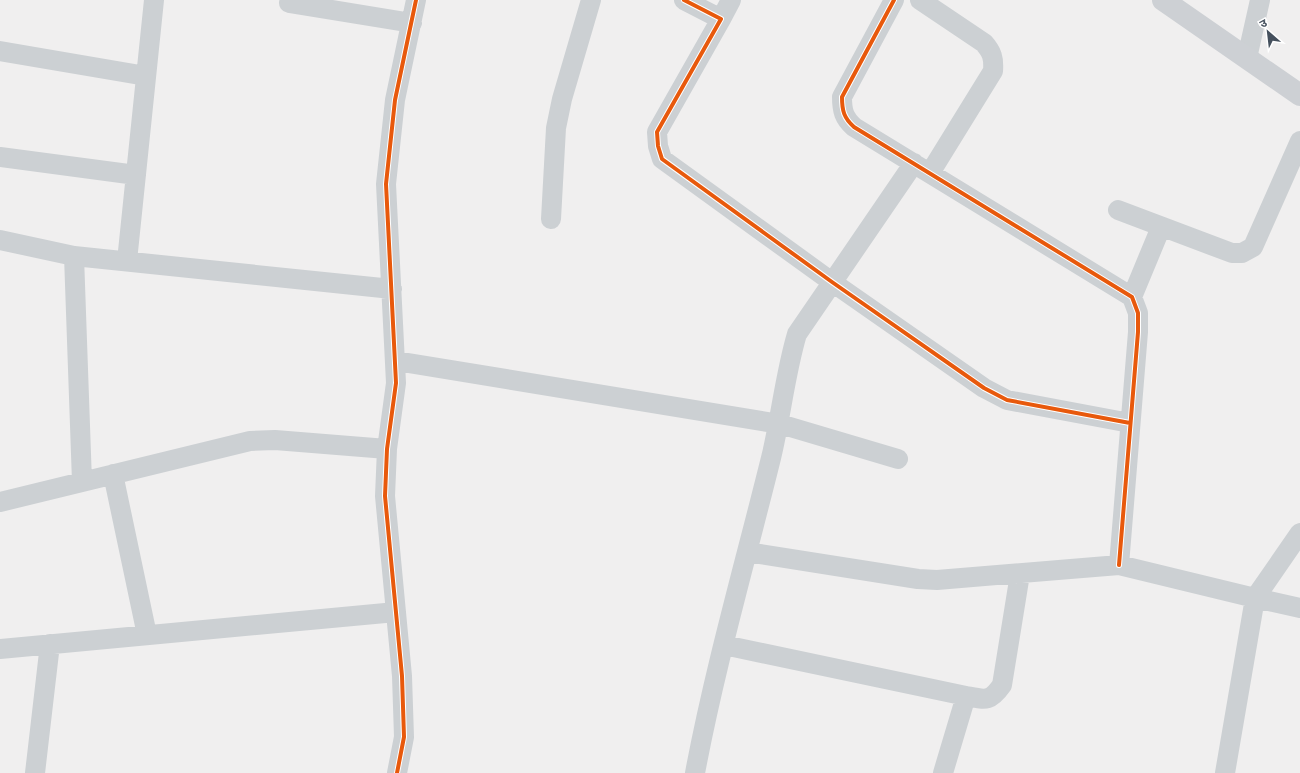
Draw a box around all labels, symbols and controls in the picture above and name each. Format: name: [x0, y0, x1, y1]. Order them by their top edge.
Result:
north arrow: [1248, 12, 1288, 52]
text: उ: [1257, 15, 1270, 32]

